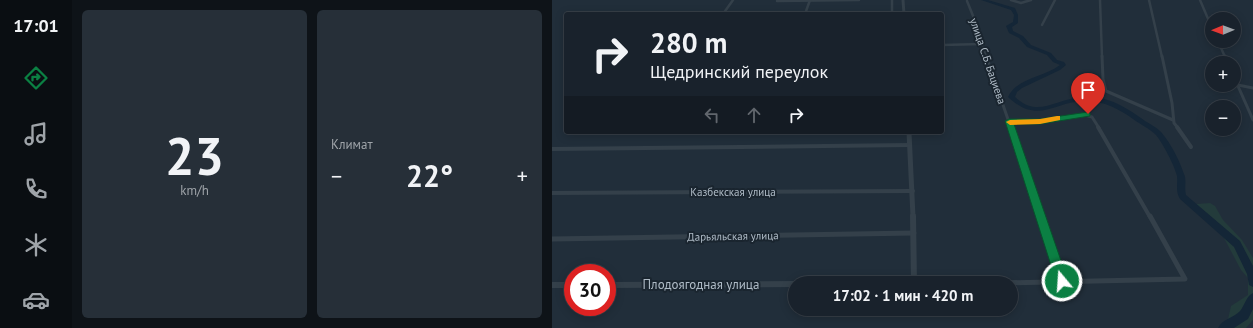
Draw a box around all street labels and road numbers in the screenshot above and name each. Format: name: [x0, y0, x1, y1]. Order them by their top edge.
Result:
street label: улица С.Б. Бациева: [967, 16, 1009, 106]
street label: Казбекская улица: [690, 185, 776, 199]
street label: Дарьяльская улица: [687, 228, 779, 244]
street label: Плодоягодная улица: [643, 276, 759, 293]

